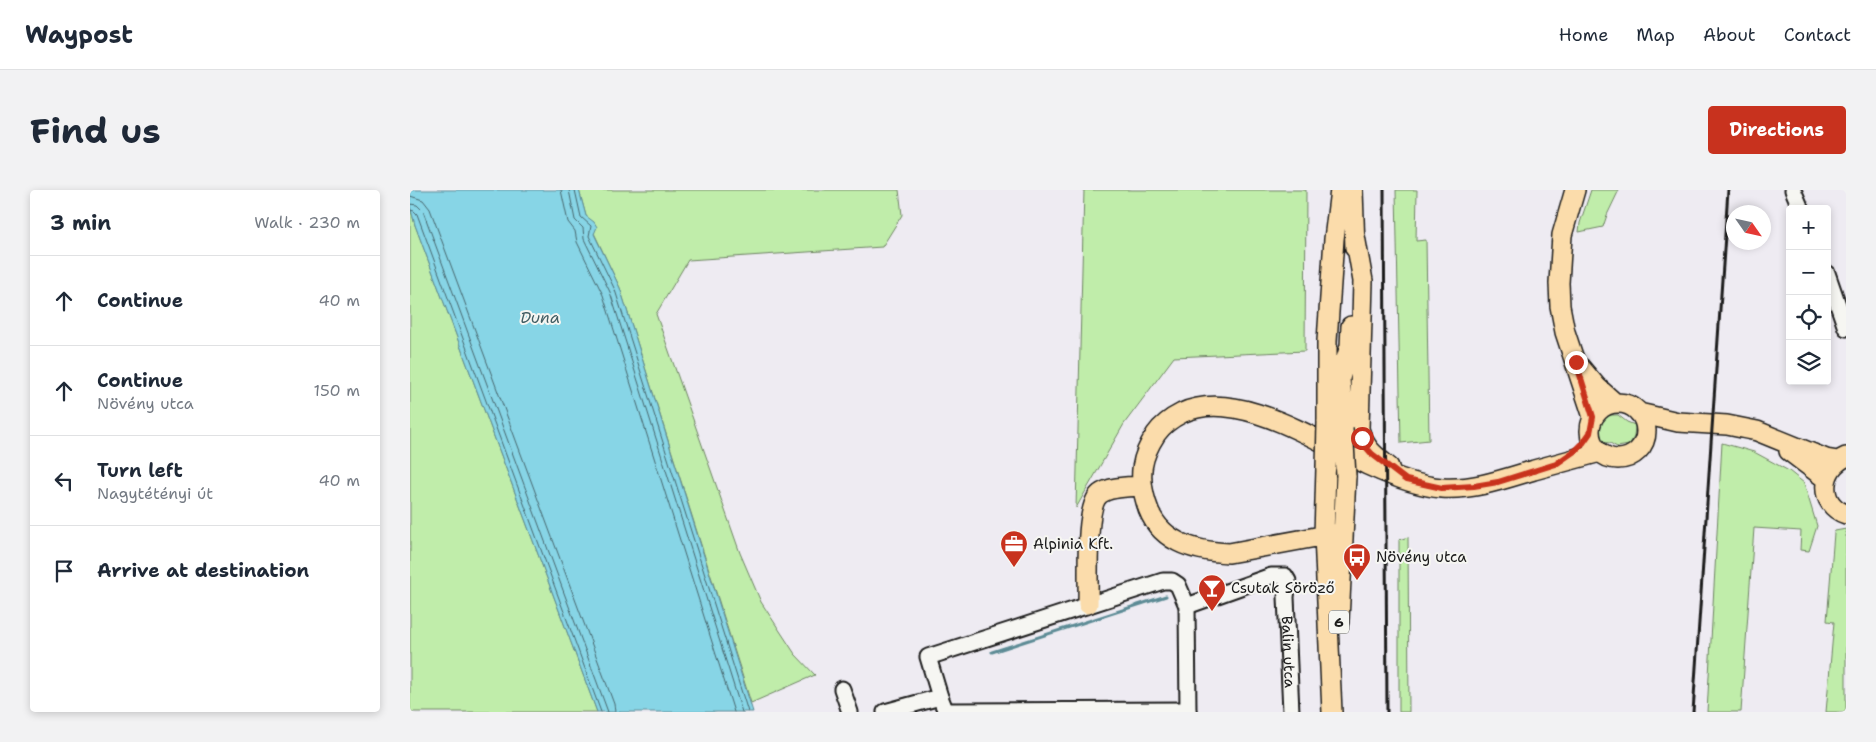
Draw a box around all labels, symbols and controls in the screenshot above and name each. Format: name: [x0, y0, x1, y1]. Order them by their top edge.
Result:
text: Waypost: [25, 19, 133, 51]
text: Home: [1559, 23, 1608, 47]
text: Map: [1636, 23, 1675, 47]
text: About: [1703, 23, 1756, 47]
text: Contact: [1784, 23, 1851, 47]
button: Directions: [1708, 106, 1846, 154]
text: Find us: [30, 107, 161, 154]
north arrow: [1726, 205, 1771, 250]
map controls: [1786, 205, 1831, 385]
button: +: [1786, 205, 1831, 250]
text: 3 min: [50, 209, 111, 237]
text: Walk · 230 m: [254, 212, 360, 233]
button: −: [1786, 250, 1831, 295]
icon: ahead: [50, 287, 78, 315]
text: Continue: [97, 288, 183, 313]
text: 40 m: [318, 290, 360, 311]
button: locate: [1786, 295, 1831, 340]
water label: Duna: [520, 307, 560, 328]
button: layers: [1786, 340, 1831, 385]
route end: [1565, 351, 1588, 374]
text: Continue: [97, 368, 183, 393]
icon: ahead: [50, 377, 78, 405]
text: 150 m: [313, 380, 360, 401]
text: Növény utca: [97, 393, 194, 414]
route start: [1351, 427, 1374, 450]
text: Turn left: [97, 458, 183, 483]
icon: left: [50, 467, 78, 495]
text: 40 m: [318, 470, 360, 491]
text: Nagytétényi út: [97, 483, 213, 504]
office icon: Alpinia Kft.: [999, 529, 1029, 568]
place label: Alpinia Kft.: [1033, 534, 1113, 554]
bus stop icon: Növény utca: [1342, 542, 1372, 581]
place label: Növény utca: [1376, 547, 1467, 567]
icon: arrive: [50, 557, 78, 585]
text: Arrive at destination: [97, 558, 309, 583]
bar icon: Csutak Söröző: [1197, 573, 1227, 612]
place label: Csutak Söröző: [1231, 578, 1335, 598]
road number: 6: [1329, 611, 1349, 634]
street label: Balin utca: [1277, 615, 1300, 689]

